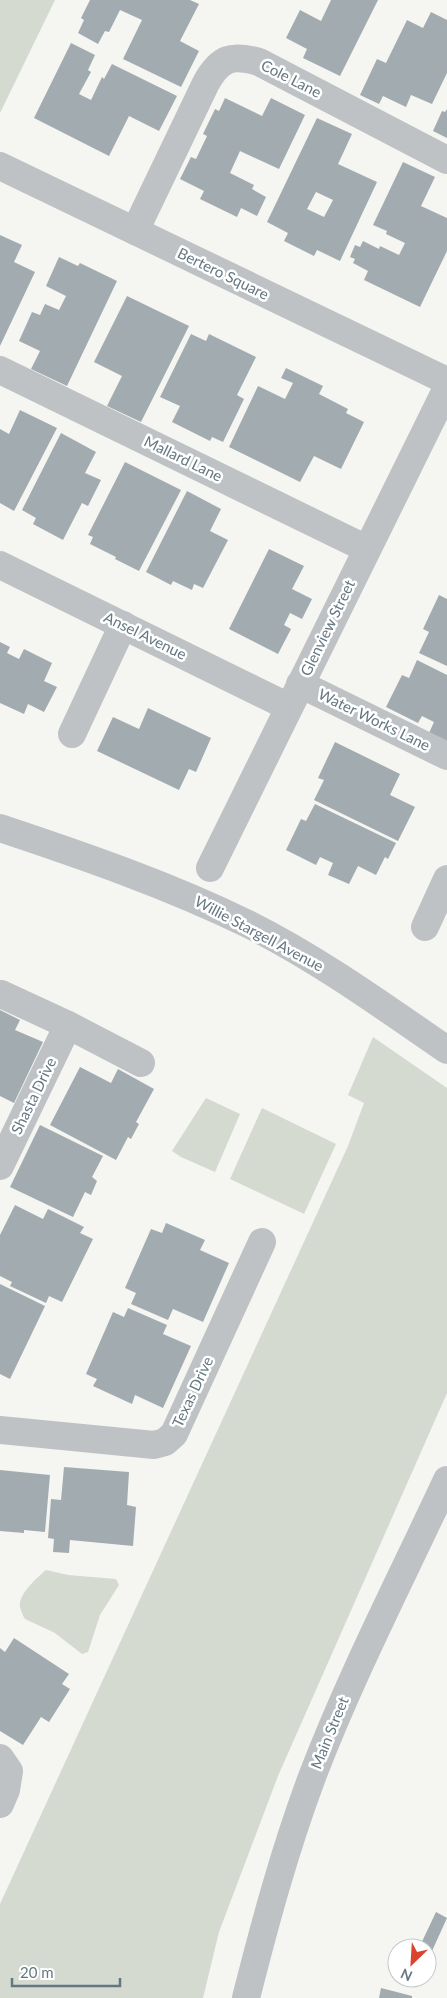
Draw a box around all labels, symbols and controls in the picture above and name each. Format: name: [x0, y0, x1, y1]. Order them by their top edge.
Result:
street label: Cole Lane: [258, 55, 325, 101]
street label: Bertero Square: [175, 243, 272, 303]
street label: Mallard Lane: [141, 431, 225, 485]
street label: Glenview Street: [296, 576, 358, 678]
street label: Ansel Avenue: [101, 607, 190, 663]
street label: Water Works Lane: [316, 684, 433, 754]
street label: Willie Stargell Avenue: [192, 892, 327, 975]
street label: Shasta Drive: [7, 1054, 59, 1137]
street label: Texas Drive: [168, 1353, 216, 1430]
street label: Main Street: [306, 1693, 352, 1771]
north arrow: [387, 1938, 437, 1988]
scale bar: [12, 1956, 120, 1988]
text: 20 m: [20, 1963, 54, 1981]
text: N: [398, 1965, 415, 1985]

